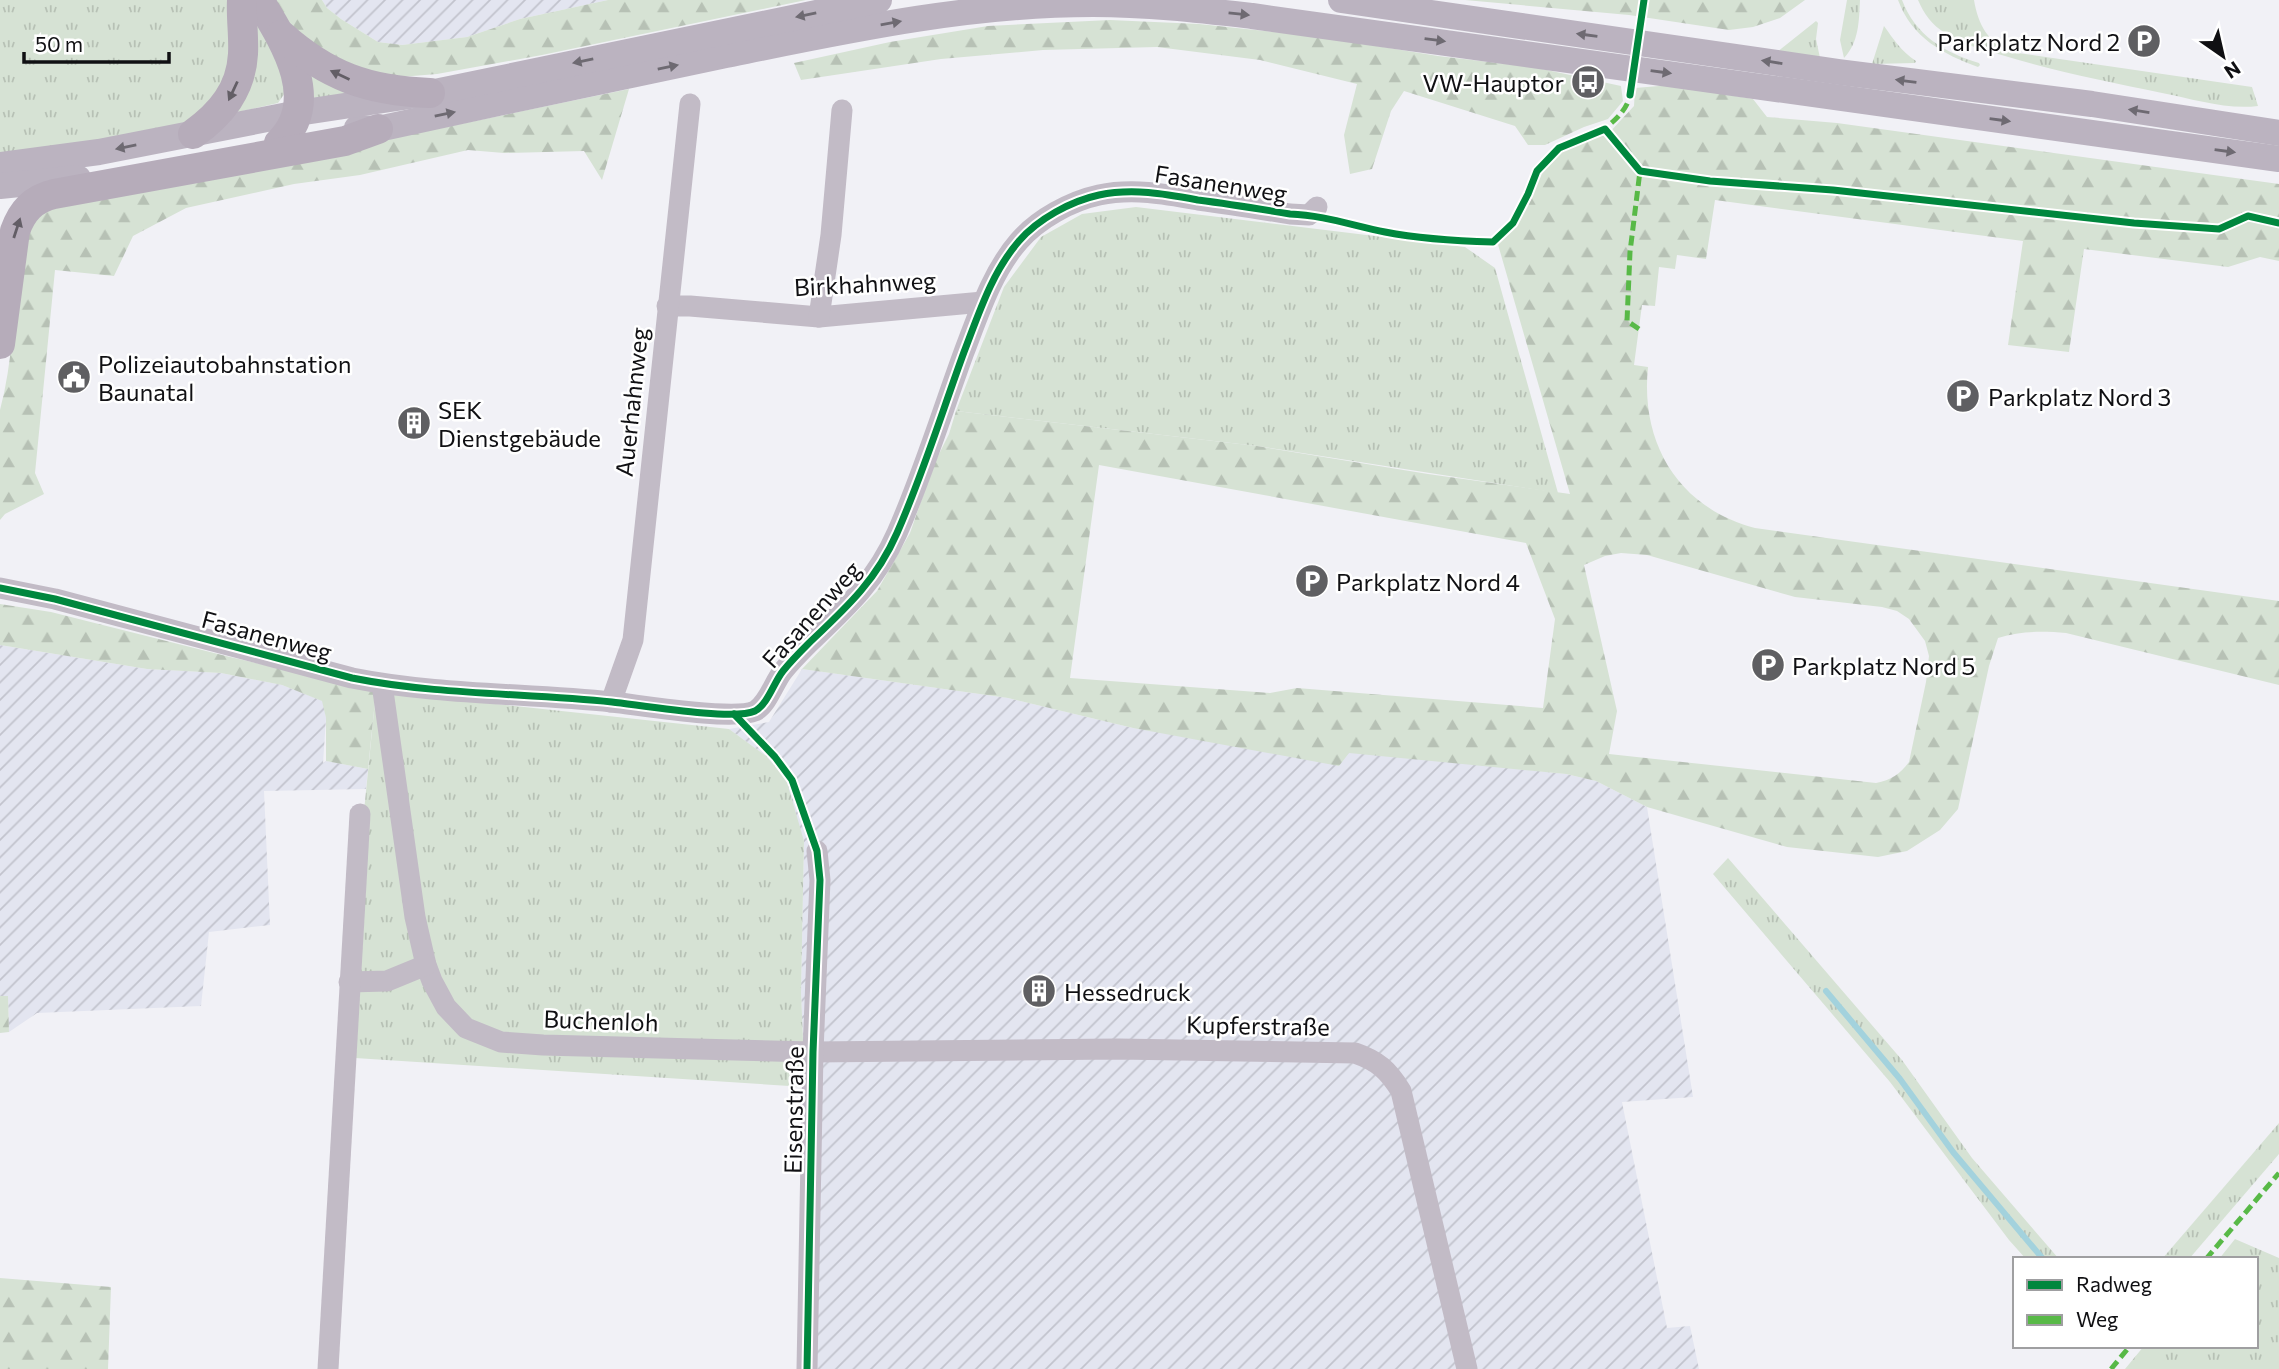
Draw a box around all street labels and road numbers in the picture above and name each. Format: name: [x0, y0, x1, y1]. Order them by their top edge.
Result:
street label: Fasanenweg: [1153, 158, 1289, 208]
street label: Birkhahnweg: [793, 265, 937, 301]
street label: Auerhahnweg: [609, 326, 653, 478]
street label: Fasanenweg: [756, 555, 866, 673]
street label: Fasanenweg: [199, 604, 335, 666]
street label: Buchenloh: [543, 1003, 659, 1037]
street label: Kupferstraße: [1186, 1009, 1330, 1041]
street label: Eisenstraße: [777, 1046, 809, 1174]

